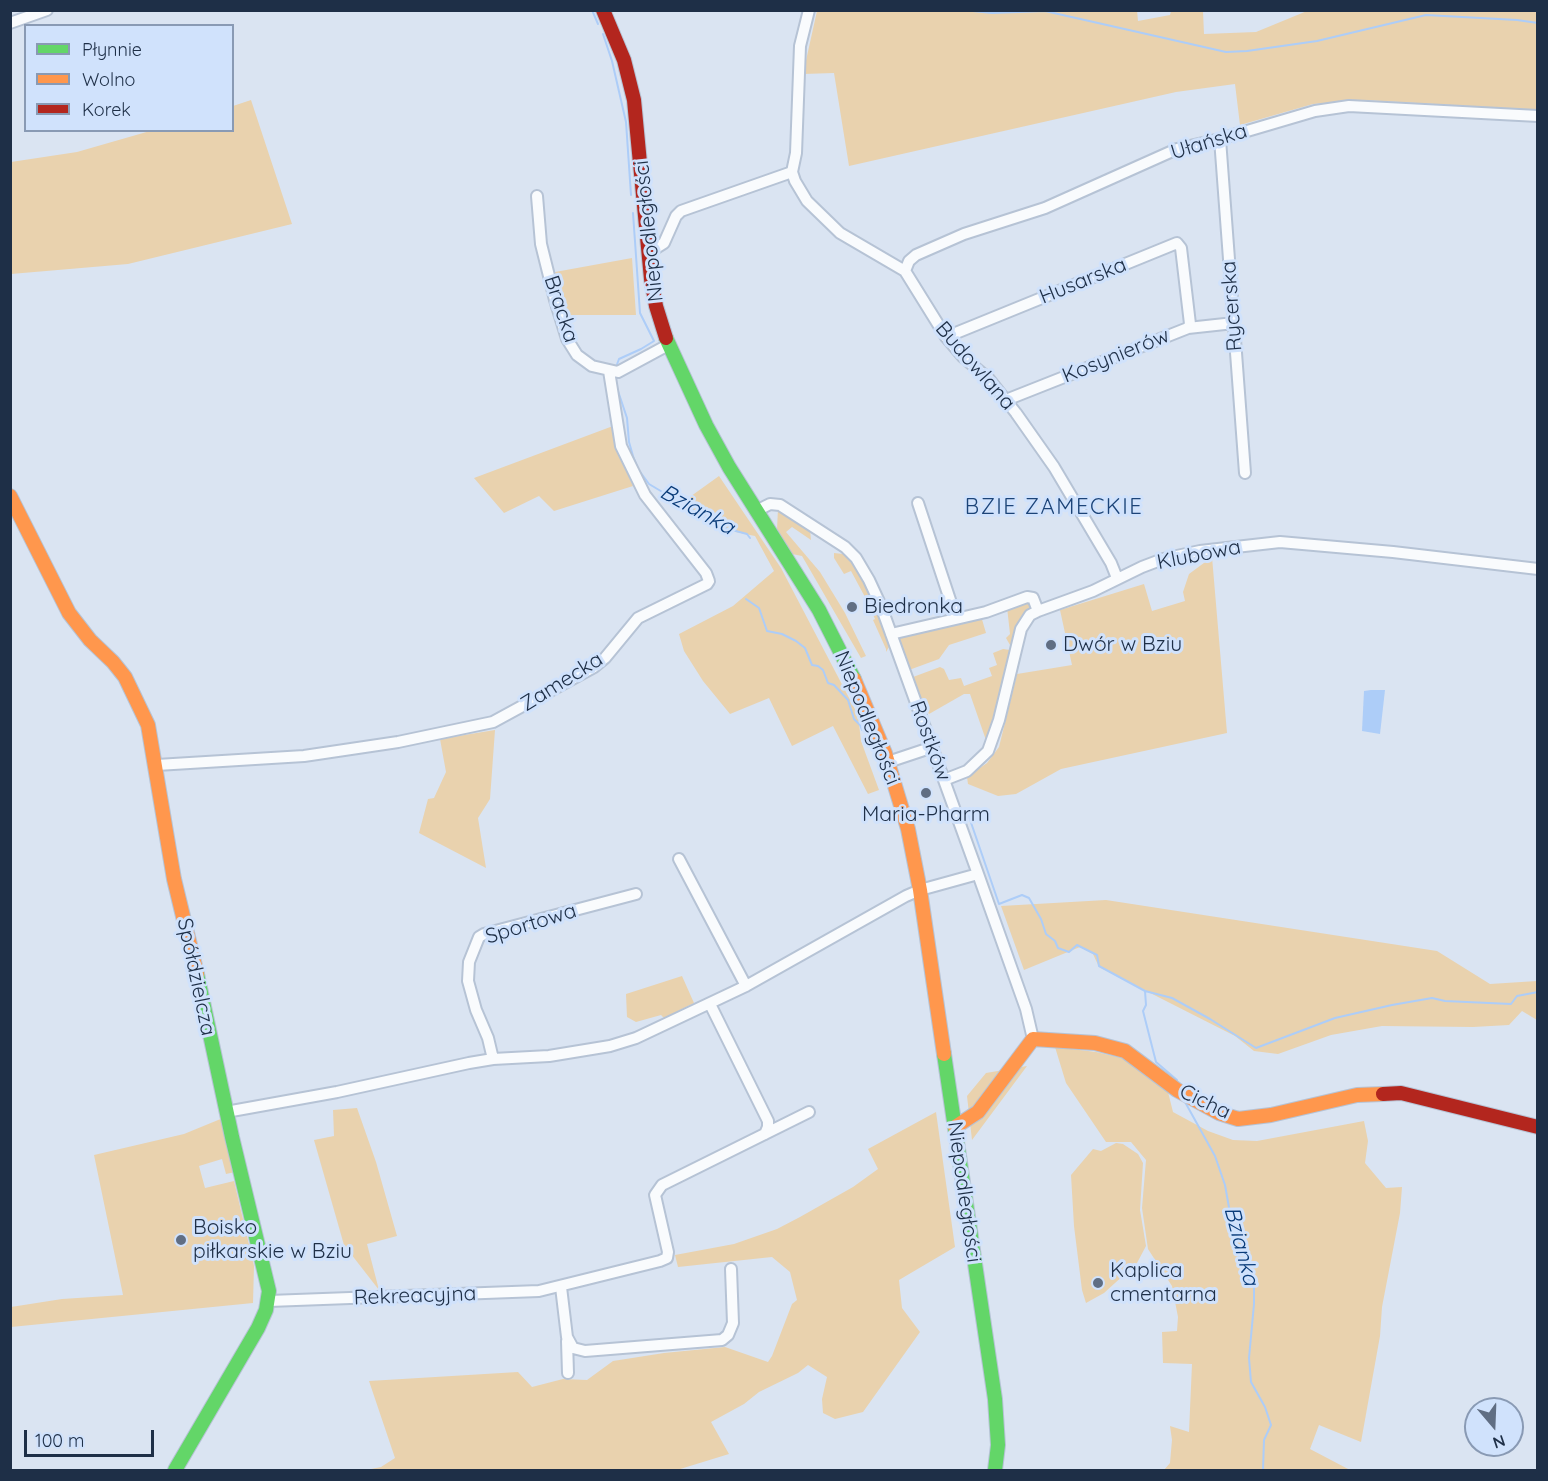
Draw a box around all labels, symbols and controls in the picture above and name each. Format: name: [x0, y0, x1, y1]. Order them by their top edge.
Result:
legend: [24, 24, 234, 132]
text: Płynnie: [82, 38, 142, 61]
text: Wolno: [82, 68, 135, 91]
text: Korek: [82, 98, 131, 121]
street label: Ułańska: [1168, 118, 1250, 166]
street label: Niepodległości: [629, 159, 669, 303]
street label: Husarska: [1036, 252, 1130, 310]
street label: Rycerska: [1216, 260, 1248, 352]
street label: Bracka: [538, 272, 584, 346]
street label: Budowlana: [930, 317, 1020, 415]
street label: Kosynierów: [1059, 323, 1173, 389]
water label: Bzianka: [655, 479, 739, 541]
district label: BZIE ZAMECKIE: [965, 494, 1143, 520]
street label: Klubowa: [1155, 535, 1243, 575]
place label: Biedronka: [864, 594, 963, 620]
marker: Biedronka: [845, 600, 859, 614]
place label: Dwór w Bziu: [1063, 632, 1182, 658]
marker: Dwór w Bziu: [1044, 638, 1058, 652]
street label: Zamecka: [516, 647, 608, 717]
street label: Niepodległości: [829, 647, 905, 789]
street label: Rostków: [904, 698, 956, 784]
marker: Maria-Pharm: [919, 786, 933, 800]
place label: Maria-Pharm: [862, 802, 990, 828]
street label: Sportowa: [483, 898, 579, 950]
street label: Spółdzielcza: [171, 916, 221, 1038]
street label: Cicha: [1175, 1079, 1235, 1125]
street label: Niepodległości: [942, 1120, 986, 1264]
water label: Bzianka: [1218, 1204, 1264, 1288]
place label: Boisko piłkarskie w Bziu: [193, 1215, 352, 1265]
marker: Boisko piłkarskie w Bziu: [174, 1233, 188, 1247]
place label: Kaplica cmentarna: [1110, 1258, 1217, 1308]
marker: Kaplica cmentarna: [1091, 1276, 1105, 1290]
street label: Rekreacyjna: [353, 1281, 477, 1311]
north arrow: [1464, 1397, 1524, 1457]
scale bar: [27, 1418, 158, 1456]
text: 100 m: [35, 1429, 84, 1452]
text: N: [1490, 1431, 1508, 1453]

